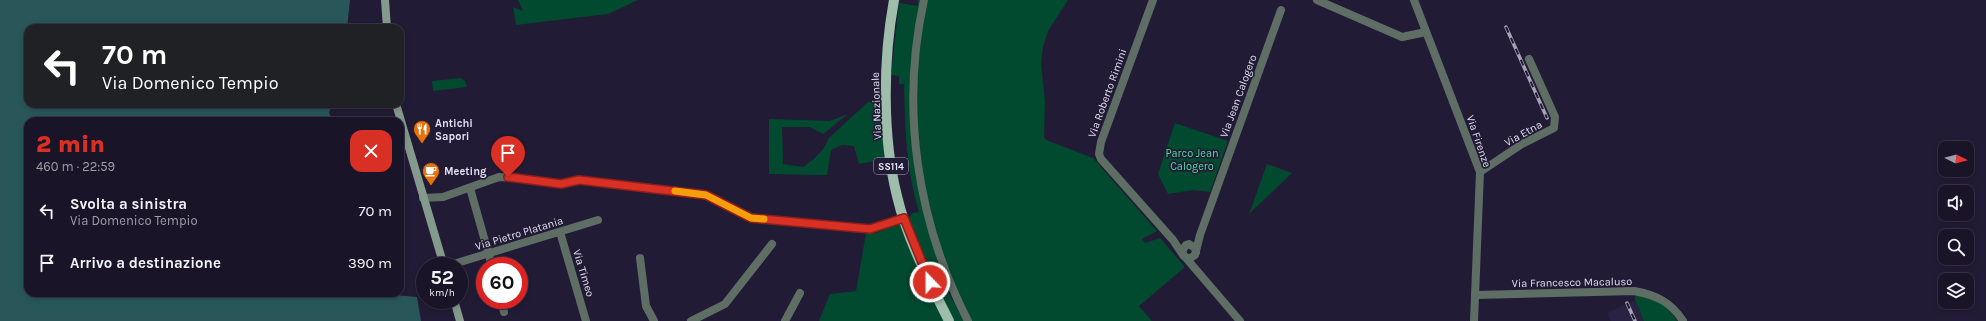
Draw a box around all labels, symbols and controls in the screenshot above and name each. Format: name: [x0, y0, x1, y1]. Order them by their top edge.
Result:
text: 70 m: [102, 38, 167, 71]
icon: left: [36, 40, 88, 92]
street label: Via Roberto Rimini: [1085, 47, 1130, 139]
street label: Via Jean Calogero: [1217, 53, 1260, 139]
text: Via Domenico Tempio: [102, 72, 279, 94]
street label: Via Nazionale: [869, 72, 884, 140]
street label: Via Firenze: [1464, 113, 1494, 169]
place label: Antichi Sapori: [435, 117, 473, 143]
street label: Via Etna: [1502, 118, 1544, 149]
restaurant icon: Antichi Sapori: [412, 119, 432, 144]
text: 2 min: [36, 130, 105, 158]
button: close: [350, 130, 392, 172]
pin: [491, 136, 525, 177]
north arrow: [1938, 141, 1974, 177]
map controls: [1938, 141, 1974, 309]
icon: arrive: [497, 142, 519, 164]
park label: Parco Jean Calogero: [1165, 147, 1219, 173]
road number: SS114: [874, 158, 908, 174]
text: 460 m · 22:59: [36, 159, 115, 174]
cafe icon: Meeting: [421, 161, 441, 186]
place label: Meeting: [444, 165, 487, 178]
button: sound: [1938, 185, 1974, 221]
text: Svolta a sinistra: [70, 195, 187, 213]
icon: left: [36, 200, 58, 222]
text: 70 m: [358, 202, 392, 220]
text: Via Domenico Tempio: [70, 213, 198, 228]
street label: Via Pietro Platania: [474, 214, 565, 253]
button: search: [1938, 229, 1974, 265]
street label: Via Timeo: [570, 248, 597, 298]
icon: arrive: [36, 252, 58, 274]
text: Arrivo a destinazione: [70, 254, 221, 272]
text: 390 m: [348, 254, 392, 272]
speed limit sign: 60: [476, 257, 528, 309]
position arrow: [909, 261, 951, 303]
text: 52: [430, 266, 454, 289]
button: layers: [1938, 273, 1974, 309]
street label: Via Francesco Macaluso: [1512, 275, 1632, 290]
text: km/h: [429, 287, 455, 299]

